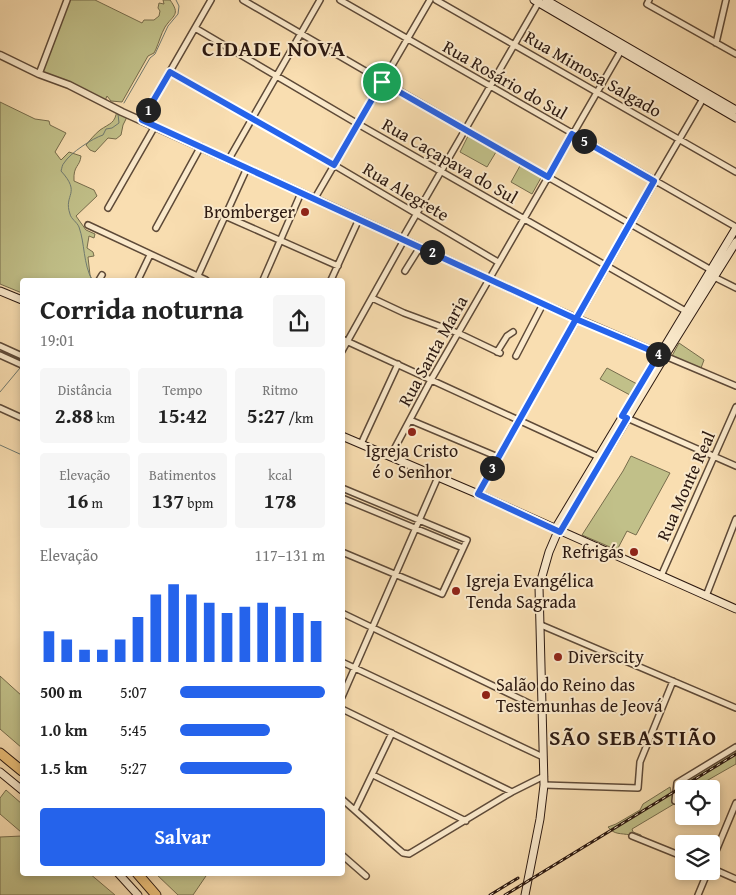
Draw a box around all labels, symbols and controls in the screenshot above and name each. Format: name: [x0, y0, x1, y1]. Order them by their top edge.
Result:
street label: Rua Mimosa Salgado: [520, 23, 667, 124]
district label: CIDADE NOVA: [202, 32, 346, 64]
street label: Rua Rosário do Sul: [438, 33, 573, 126]
pin: [361, 61, 403, 103]
icon: arrive: [368, 68, 396, 96]
pin: 1: [136, 98, 160, 122]
text: 1: [145, 100, 152, 120]
street label: Rua Caçapava do Sul: [377, 111, 523, 210]
pin: 5: [572, 128, 596, 154]
text: 5: [581, 131, 588, 151]
street label: Rua Alegrete: [358, 155, 455, 228]
place label: Bromberger: [204, 198, 296, 225]
marker: Bromberger: [299, 206, 311, 218]
pin: 2: [420, 240, 444, 264]
text: 2: [429, 242, 436, 262]
text: Corrida noturna: [40, 288, 244, 329]
street label: Rua Santa Maria: [391, 290, 474, 411]
button: share: [273, 295, 325, 347]
text: 19:01: [40, 328, 75, 352]
pin: 4: [646, 342, 670, 366]
text: 4: [655, 344, 662, 364]
text: Distância: [58, 380, 112, 400]
text: Tempo: [162, 380, 203, 400]
text: Ritmo: [262, 380, 298, 400]
text: 2.88: [55, 400, 93, 431]
text: 15:42: [158, 400, 207, 431]
text: 5:27: [247, 400, 285, 431]
text: km: [93, 408, 115, 428]
text: /km: [285, 408, 314, 428]
marker: Igreja Cristo é o Senhor: [406, 426, 418, 438]
street label: Rua Monte Real: [649, 427, 722, 545]
place label: Igreja Cristo é o Senhor: [366, 437, 458, 485]
pin: 3: [480, 456, 504, 480]
text: 3: [489, 458, 496, 478]
text: Elevação: [59, 465, 110, 485]
text: Batimentos: [149, 465, 216, 485]
text: kcal: [268, 465, 292, 485]
text: 16: [67, 485, 88, 516]
text: 137: [152, 485, 184, 516]
text: 178: [264, 485, 296, 516]
text: m: [88, 493, 103, 513]
text: bpm: [184, 493, 213, 513]
place label: Refrigás: [562, 538, 624, 565]
text: Elevação: [40, 543, 98, 567]
text: 117–131 m: [255, 543, 325, 567]
marker: Refrigás: [628, 546, 640, 558]
place label: Igreja Evangélica Tenda Sagrada: [466, 567, 594, 615]
marker: Igreja Evangélica Tenda Sagrada: [450, 585, 462, 597]
place label: Diverscity: [568, 643, 644, 670]
marker: Diverscity: [552, 651, 564, 663]
place label: Salão do Reino das Testemunhas de Jeová: [496, 671, 663, 719]
text: 500 m: [40, 680, 82, 704]
text: 5:07: [120, 680, 147, 704]
marker: Salão do Reino das Testemunhas de Jeová: [480, 689, 492, 701]
text: 1.0 km: [40, 718, 87, 742]
text: 5:45: [120, 718, 147, 742]
district label: SÃO SEBASTIÃO: [549, 721, 717, 753]
text: 1.5 km: [40, 756, 87, 780]
text: 5:27: [120, 756, 147, 780]
map controls: [675, 780, 720, 880]
button: locate: [675, 780, 720, 825]
button: Salvar: [40, 808, 325, 866]
button: layers: [675, 835, 720, 880]

